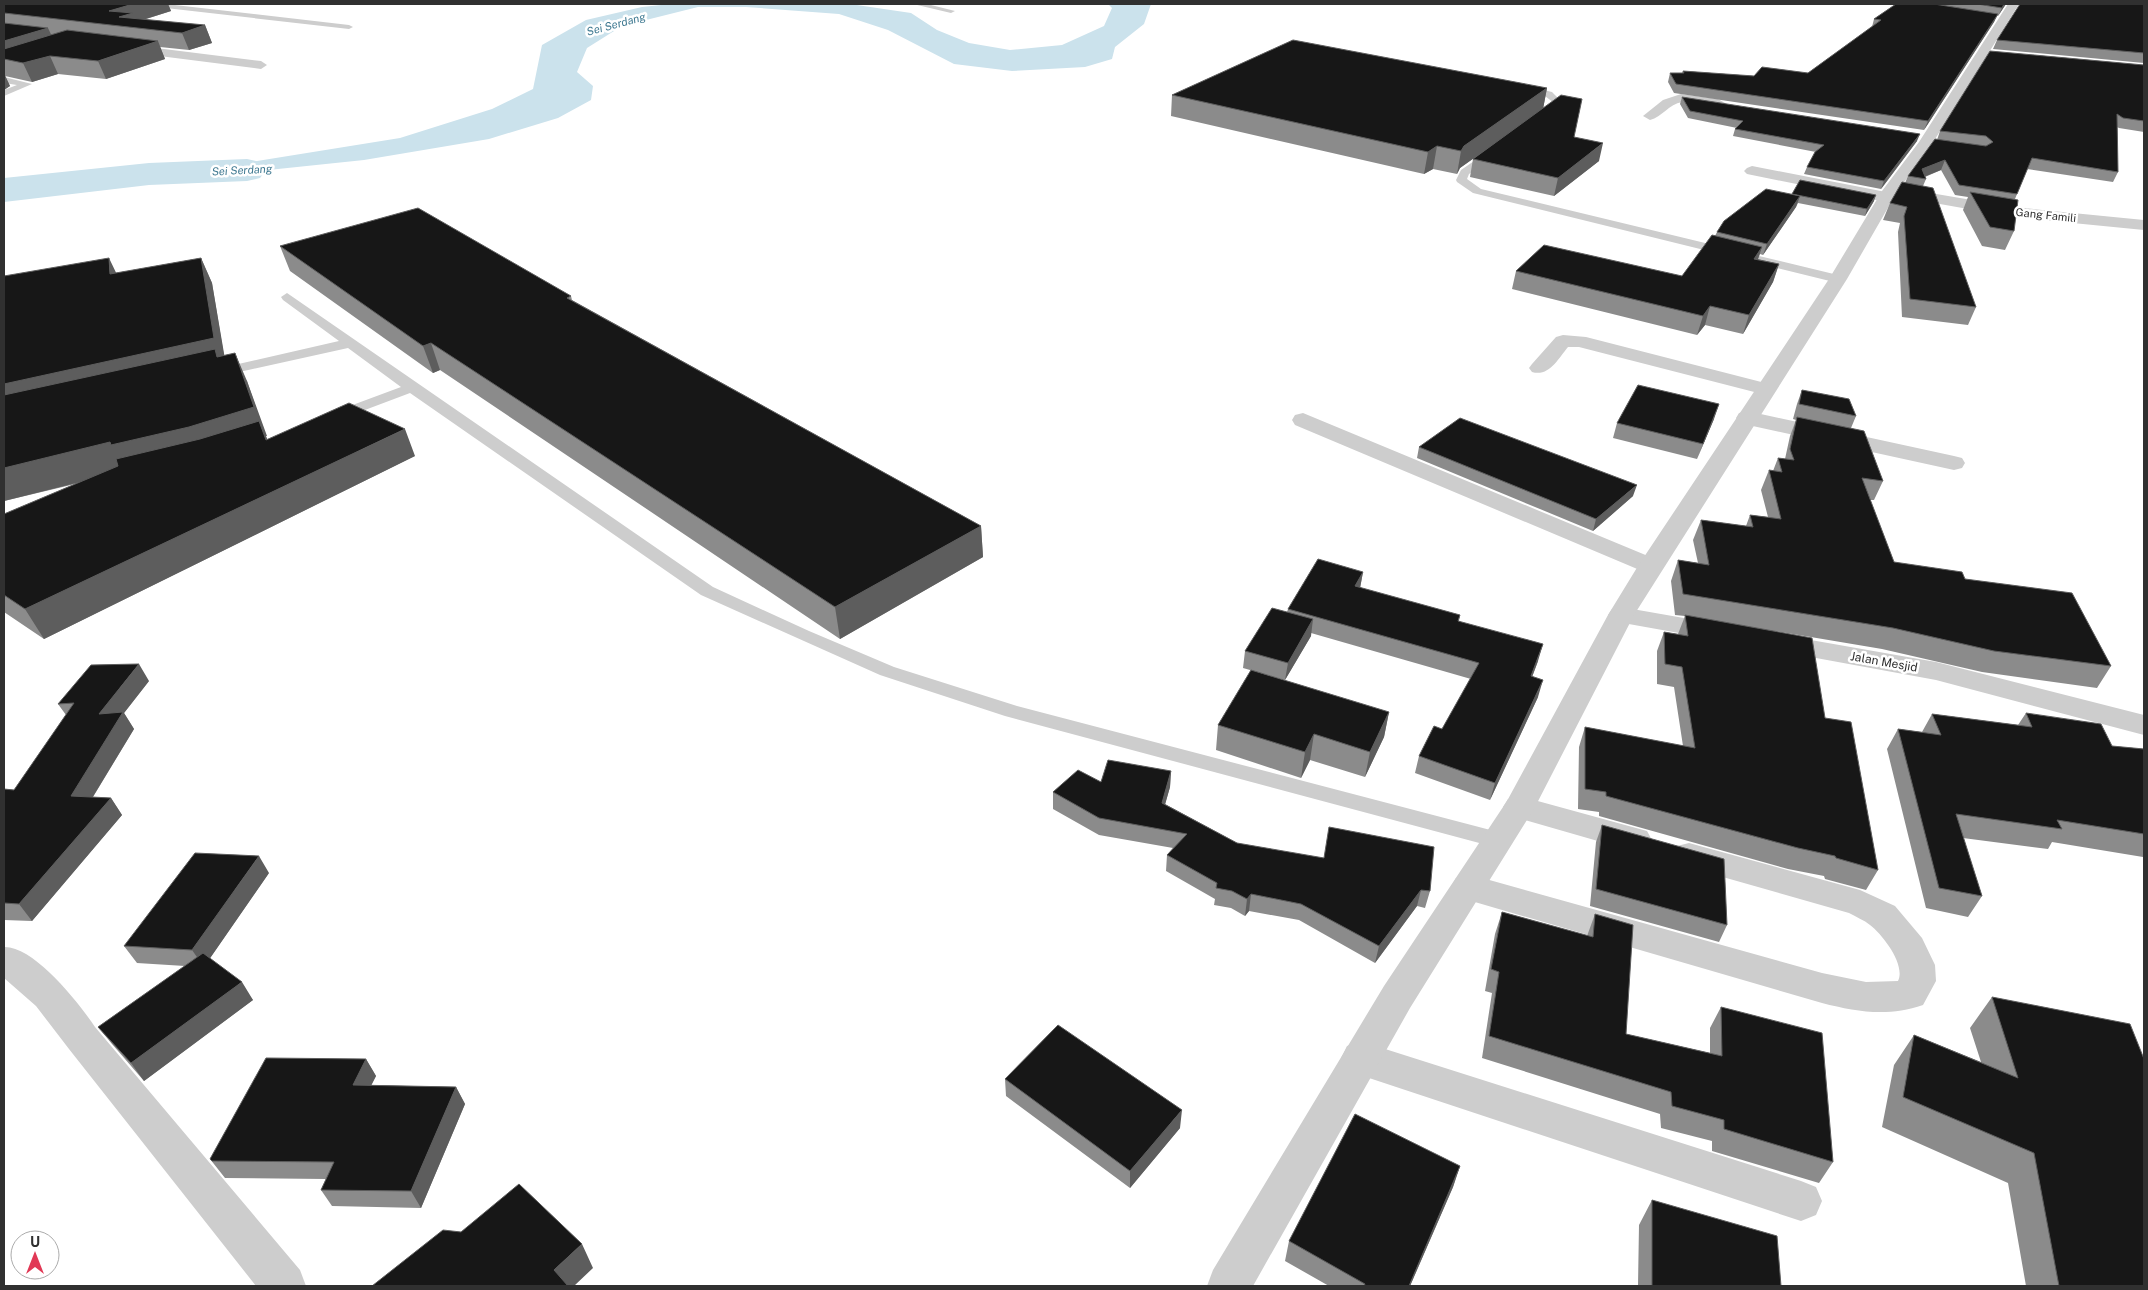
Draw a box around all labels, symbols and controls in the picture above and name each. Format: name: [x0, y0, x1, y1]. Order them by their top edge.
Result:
water label: Sei Serdang: [585, 10, 647, 38]
water label: Sei Serdang: [211, 162, 273, 178]
street label: Gang Famili: [2015, 206, 2077, 224]
street label: Jalan Mesjid: [1849, 649, 1919, 675]
north arrow: [10, 1230, 60, 1280]
text: U: [30, 1234, 40, 1250]

